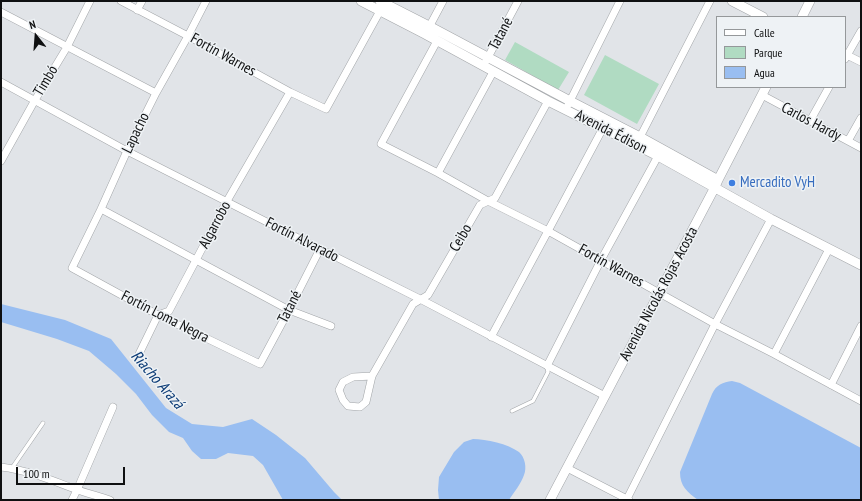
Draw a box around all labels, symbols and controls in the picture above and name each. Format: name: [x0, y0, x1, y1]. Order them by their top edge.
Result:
street label: Tatané: [485, 15, 517, 53]
north arrow: [16, 16, 56, 56]
legend: [716, 16, 846, 88]
text: N: [28, 17, 37, 32]
text: Calle: [754, 25, 775, 40]
street label: Fortín Warnes: [187, 30, 259, 80]
text: Parque: [754, 45, 783, 60]
street label: Timbó: [30, 62, 62, 100]
text: Agua: [754, 65, 775, 80]
street label: Carlos Hardy: [778, 99, 844, 145]
street label: Avenida Édison: [572, 106, 650, 158]
street label: Lapacho: [118, 110, 154, 156]
place label: Mercadito VyH: [740, 174, 815, 192]
marker: Mercadito VyH: [727, 178, 737, 188]
street label: Algarrobo: [195, 198, 235, 252]
street label: Fortín Alvarado: [262, 214, 342, 266]
street label: Ceibo: [446, 221, 476, 255]
street label: Avenida Nicolás Rojas Acosta: [616, 224, 702, 364]
street label: Fortín Warnes: [575, 241, 647, 291]
street label: Fortín Loma Negra: [118, 287, 212, 347]
street label: Tatané: [274, 288, 306, 326]
water label: Riacho Arazá: [126, 347, 188, 413]
scale bar: [18, 459, 127, 485]
text: 100 m: [23, 466, 50, 481]

